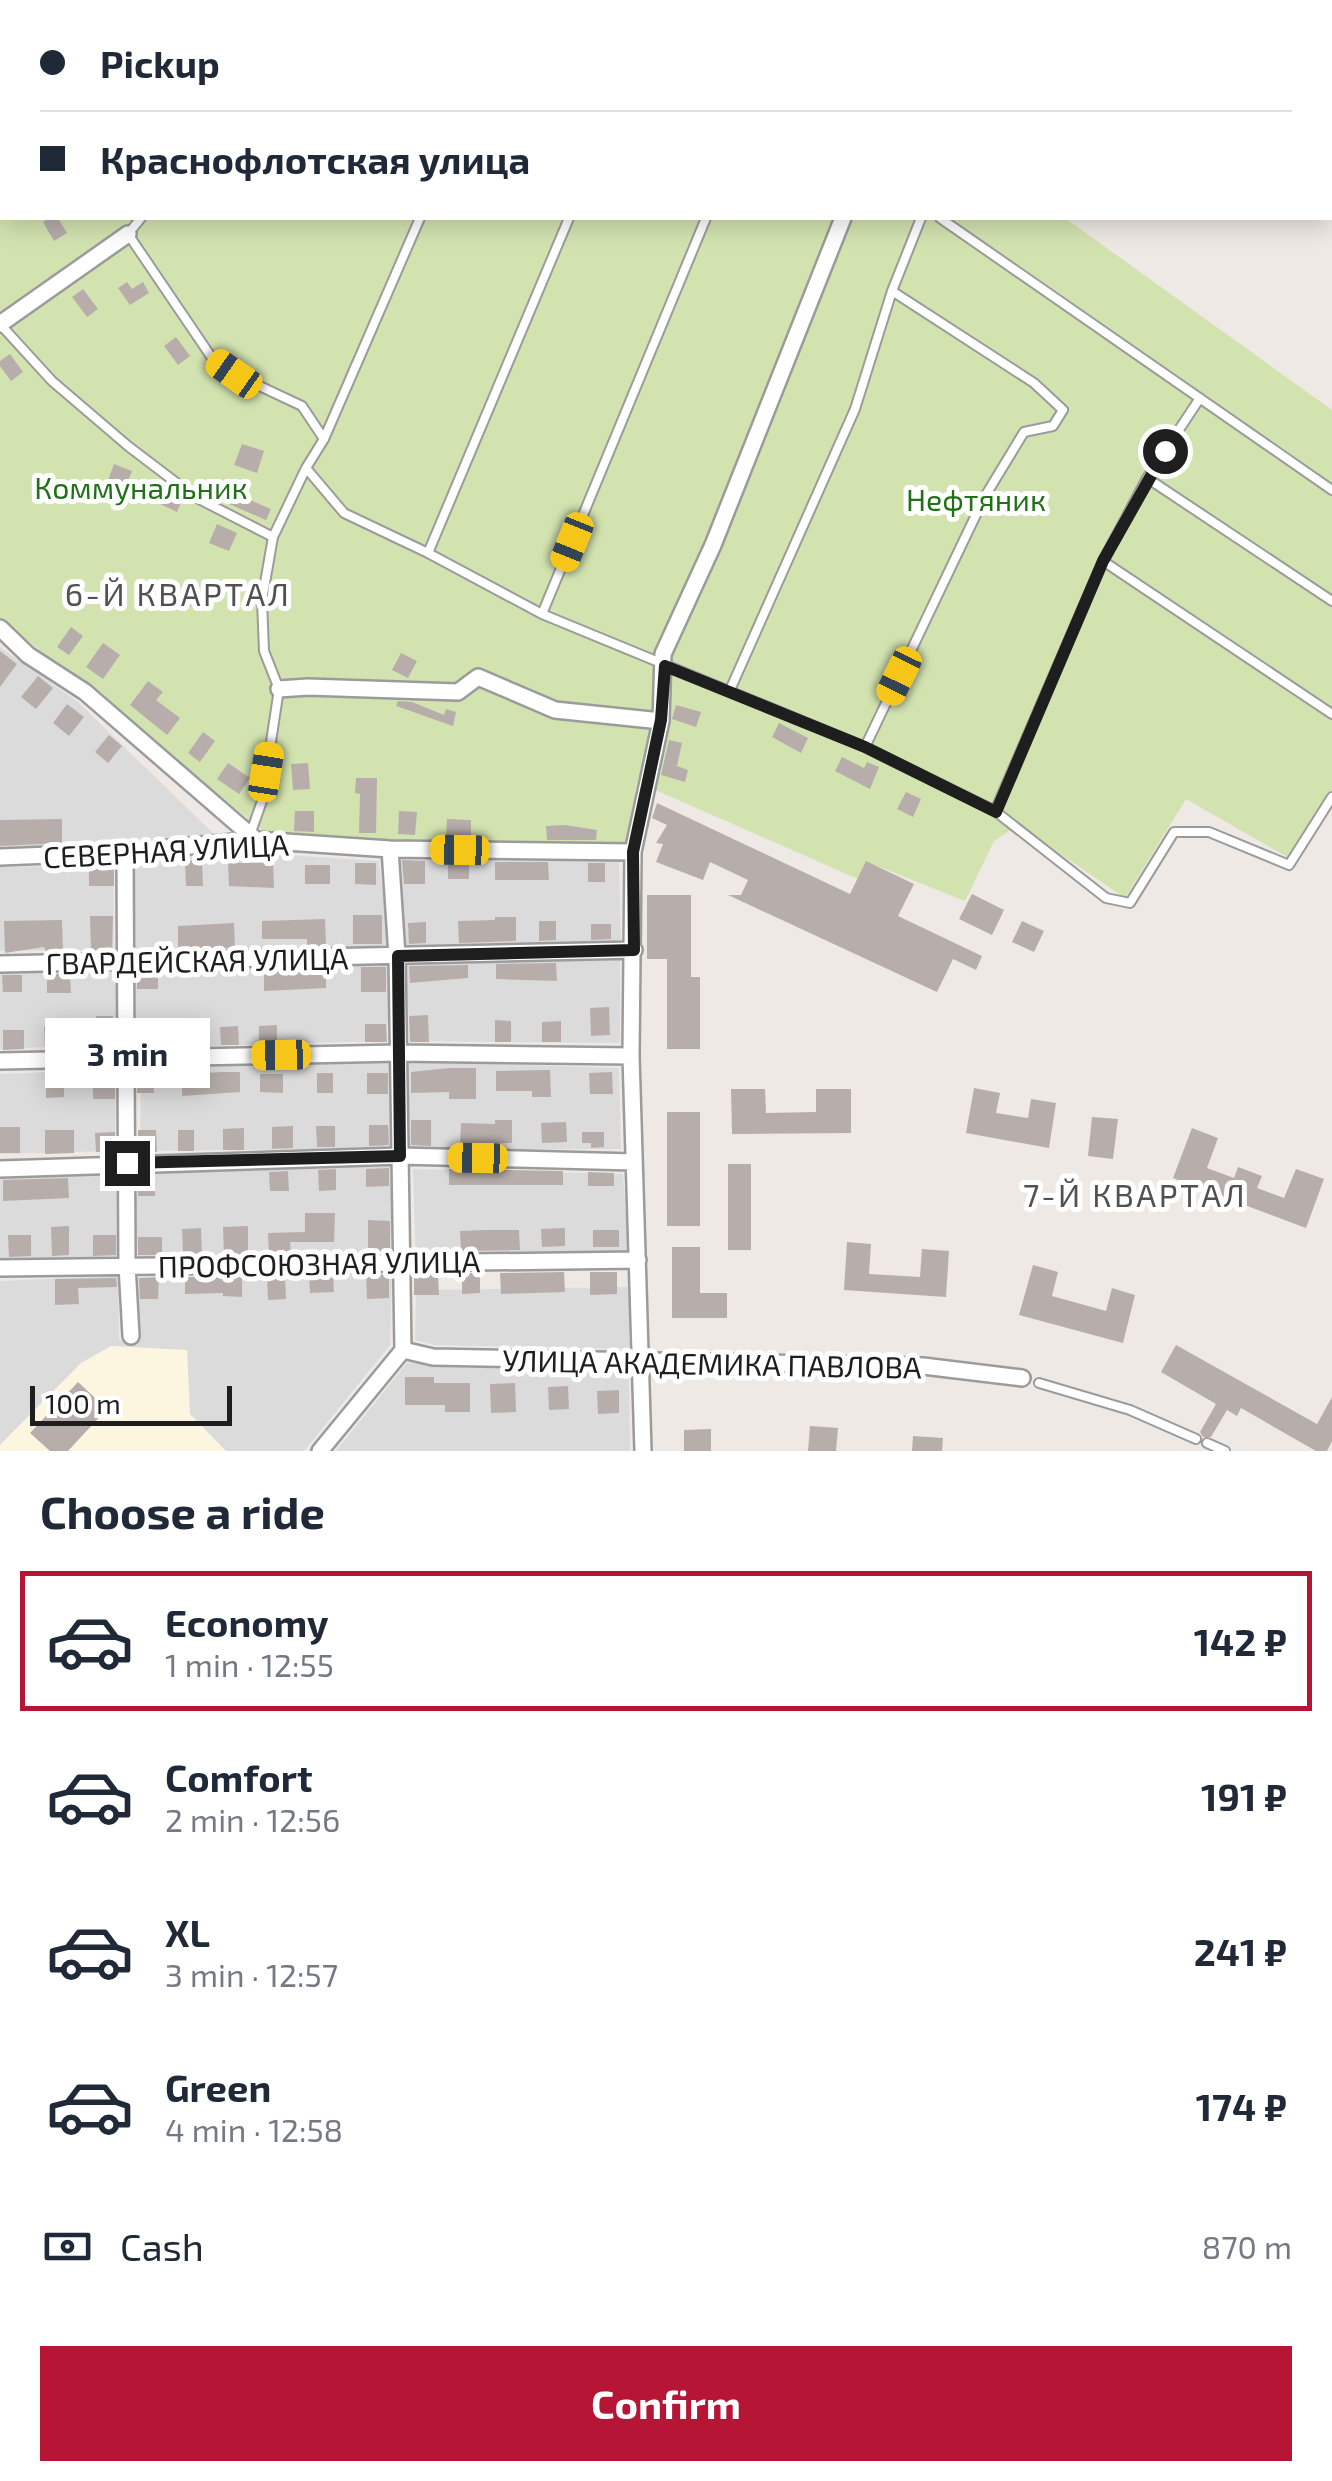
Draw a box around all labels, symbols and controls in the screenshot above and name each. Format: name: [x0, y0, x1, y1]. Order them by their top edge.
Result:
text: Pickup: [100, 40, 220, 86]
text: Краснофлотская улица: [100, 136, 530, 182]
car: [201, 345, 267, 403]
route start: [1143, 429, 1188, 474]
park label: Коммунальник: [34, 469, 248, 506]
park label: Нефтяник: [906, 481, 1046, 517]
car: [547, 509, 597, 575]
district label: 6-Й КВАРТАЛ: [65, 574, 291, 612]
car: [872, 642, 926, 710]
car: [246, 740, 286, 804]
street label: СЕВЕРНАЯ УЛИЦА: [42, 826, 290, 874]
car: [430, 834, 490, 866]
street label: ГВАРДЕЙСКАЯ УЛИЦА: [45, 939, 349, 981]
callout: 3 min: [44, 1018, 210, 1088]
text: 3 min: [87, 1034, 168, 1072]
car: [251, 1039, 311, 1071]
route end: [105, 1141, 150, 1186]
car: [448, 1142, 508, 1174]
district label: 7-Й КВАРТАЛ: [1023, 1175, 1247, 1213]
street label: ПРОФСОЮЗНАЯ УЛИЦА: [158, 1242, 481, 1284]
street label: УЛИЦА АКАДЕМИКА ПАВЛОВА: [502, 1341, 922, 1385]
scale bar: [30, 1381, 232, 1426]
text: 100 m: [45, 1386, 121, 1420]
text: Choose a ride: [40, 1484, 325, 1538]
icon: car: [45, 1596, 135, 1686]
text: Economy: [165, 1599, 329, 1645]
text: 142 ₽: [1194, 1618, 1287, 1664]
text: 1 min · 12:55: [165, 1645, 334, 1683]
icon: car: [45, 1751, 135, 1841]
text: Comfort: [165, 1754, 313, 1800]
text: 191 ₽: [1201, 1773, 1287, 1819]
text: 2 min · 12:56: [165, 1800, 340, 1838]
icon: car: [45, 1906, 135, 1996]
text: XL: [165, 1909, 210, 1955]
text: 241 ₽: [1194, 1928, 1287, 1974]
text: 3 min · 12:57: [165, 1955, 338, 1993]
icon: car: [45, 2061, 135, 2151]
text: Green: [165, 2064, 271, 2110]
text: 174 ₽: [1196, 2083, 1287, 2129]
text: 4 min · 12:58: [165, 2110, 343, 2148]
icon: cash: [40, 2219, 95, 2274]
text: Cash: [120, 2223, 204, 2269]
text: 870 m: [1202, 2227, 1292, 2265]
button: Confirm: [40, 2346, 1292, 2461]

